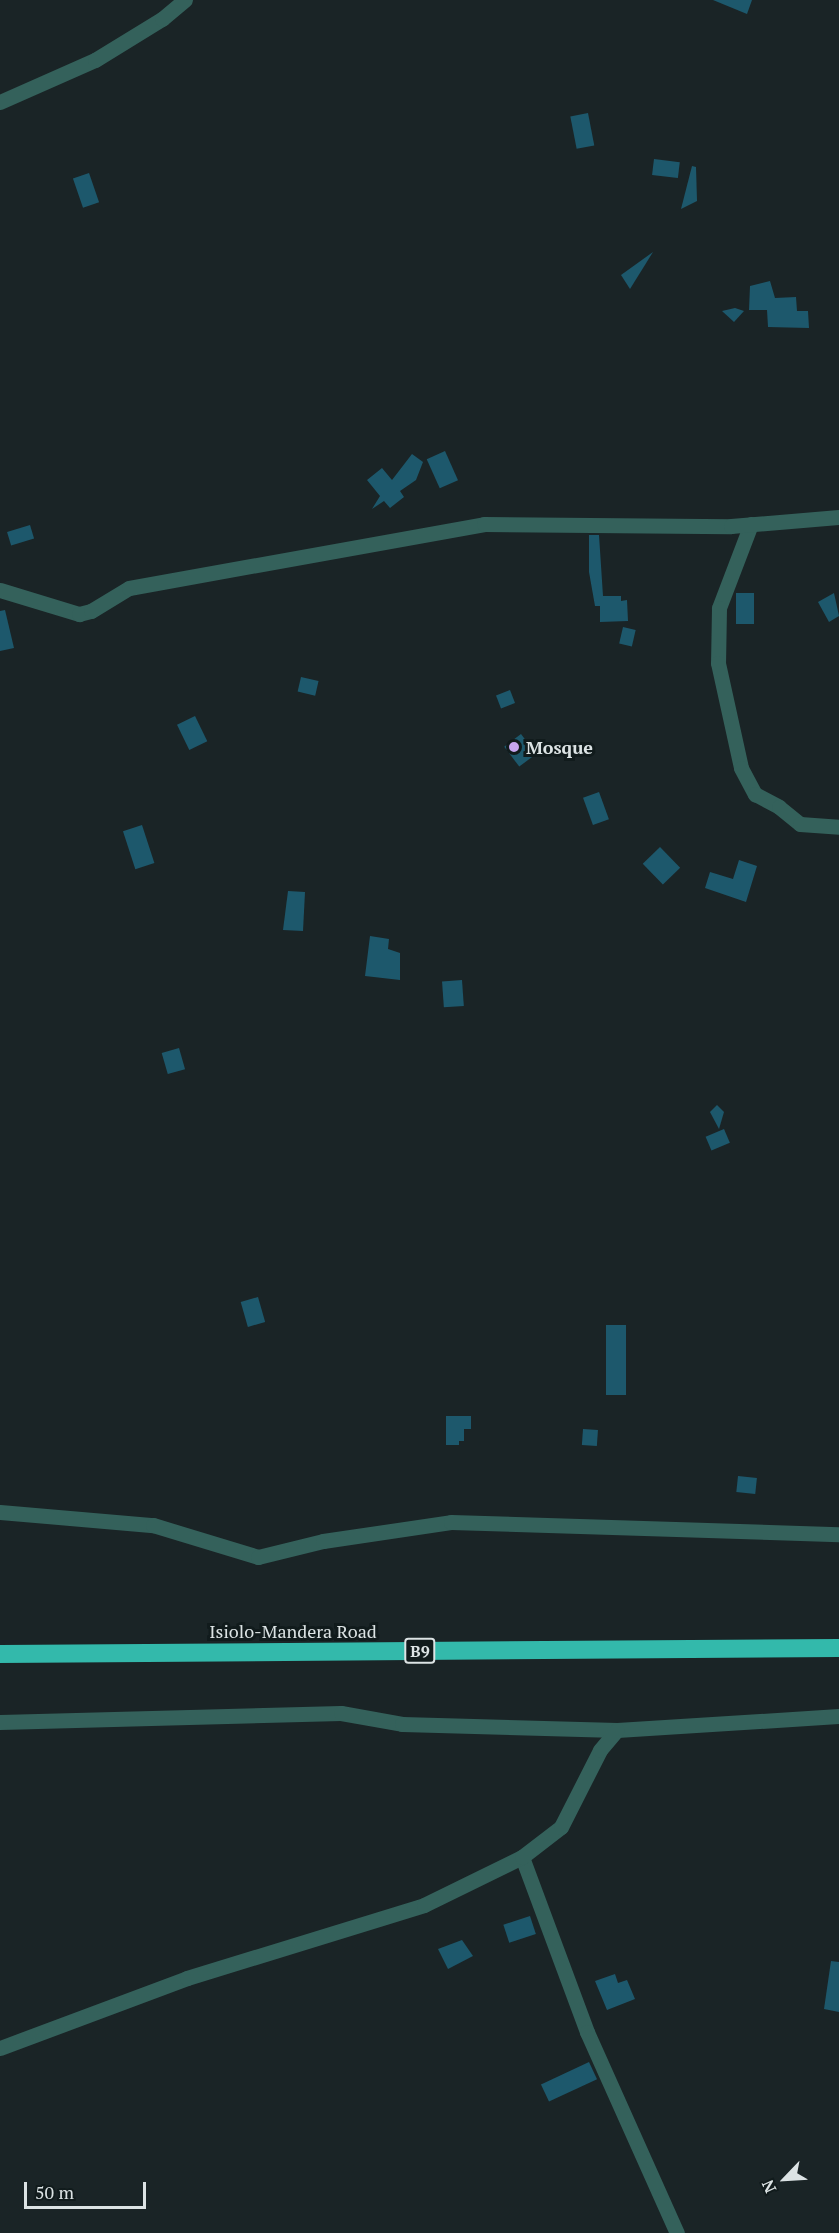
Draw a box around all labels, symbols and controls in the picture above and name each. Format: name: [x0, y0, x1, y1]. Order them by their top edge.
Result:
place label: Mosque: [526, 736, 593, 758]
marker: Mosque: [507, 740, 521, 754]
street label: Isiolo-Mandera Road: [209, 1620, 377, 1642]
road number: B9: [404, 1638, 436, 1664]
north arrow: [755, 2149, 815, 2209]
scale bar: [27, 2170, 148, 2208]
text: N: [756, 2176, 781, 2197]
text: 50 m: [35, 2180, 74, 2204]

